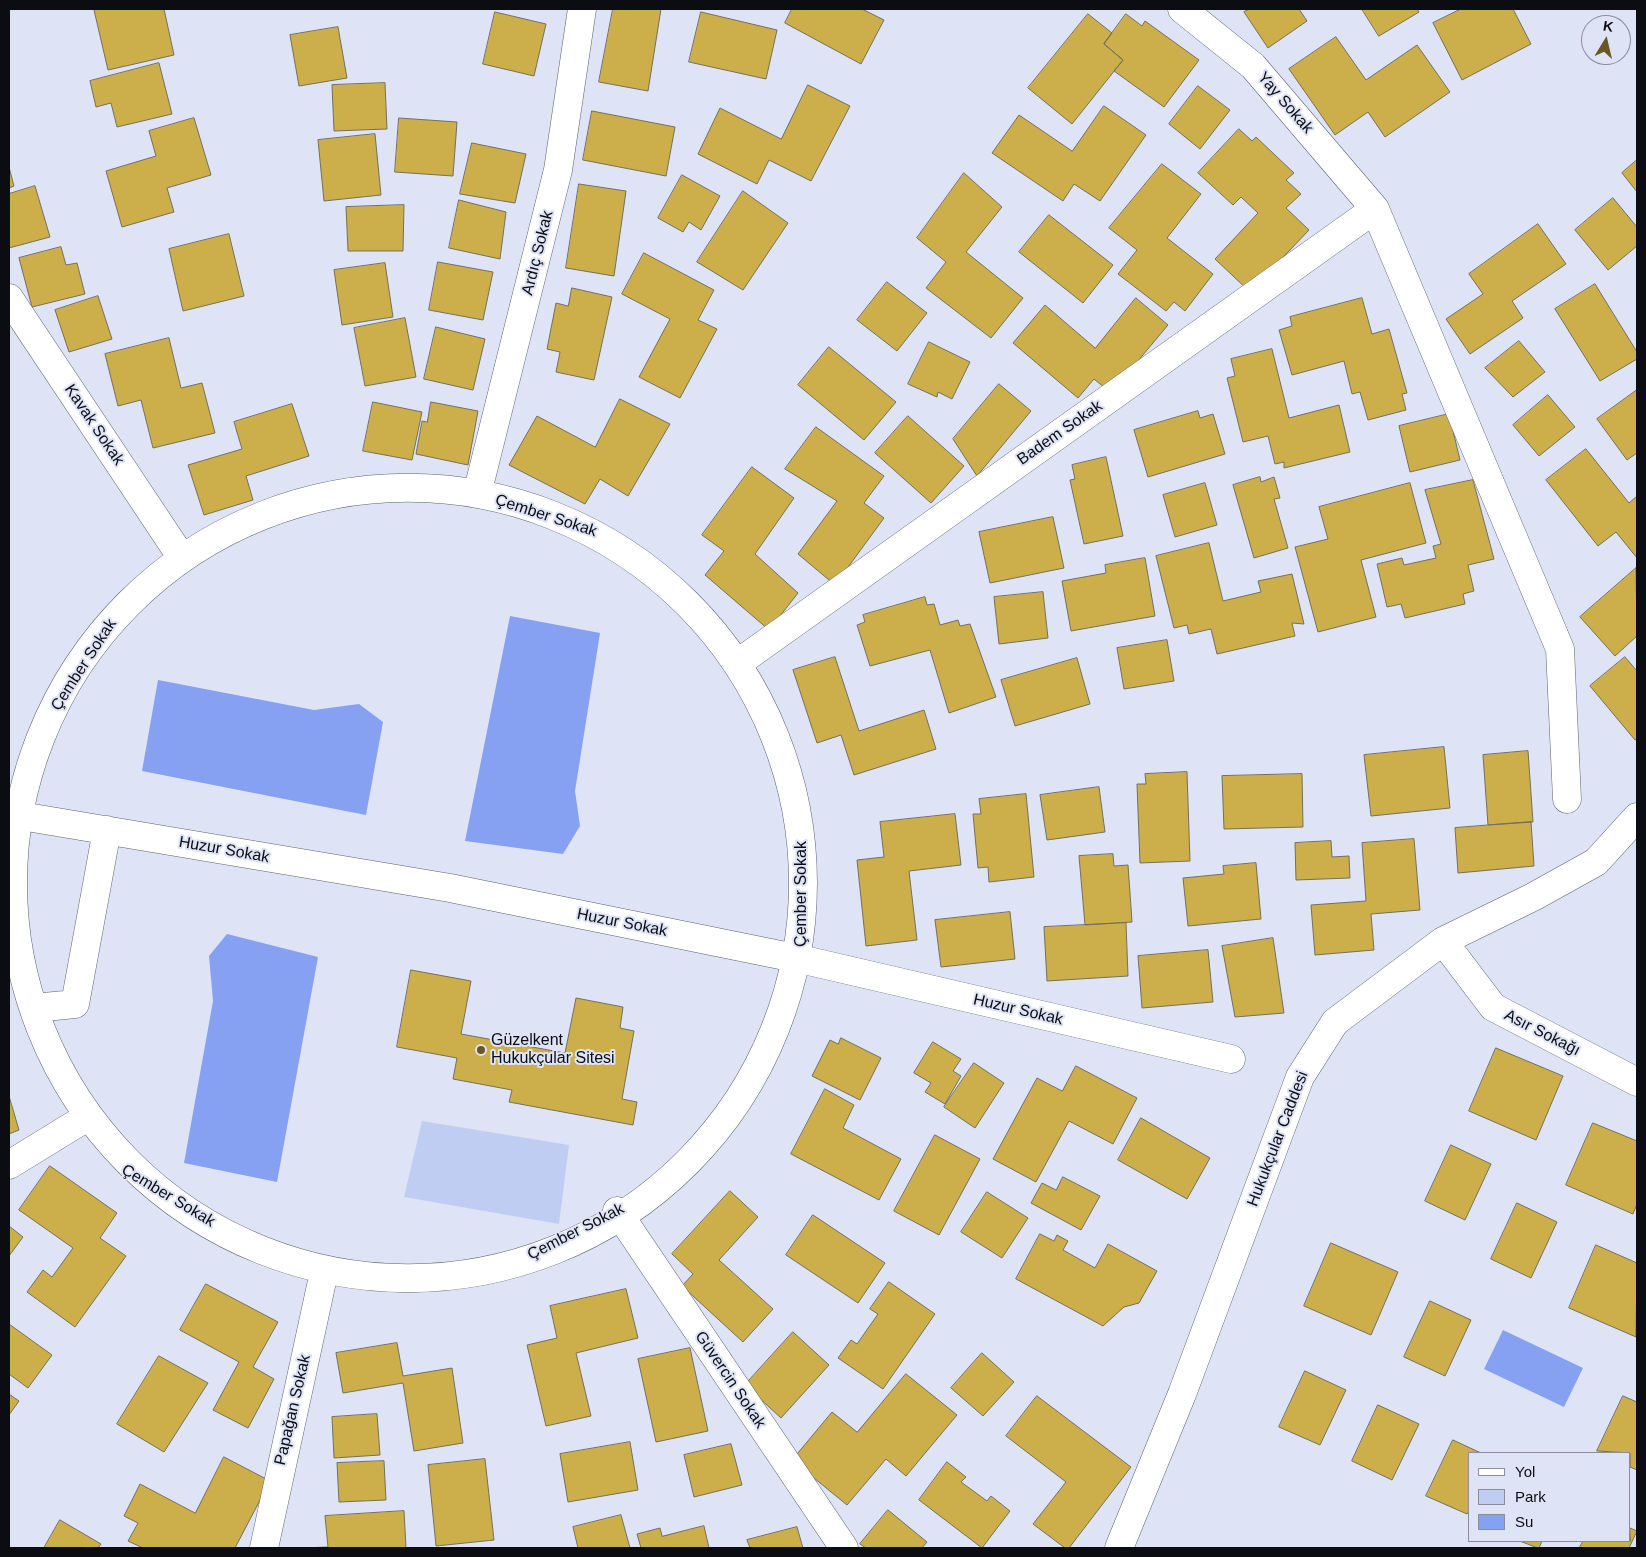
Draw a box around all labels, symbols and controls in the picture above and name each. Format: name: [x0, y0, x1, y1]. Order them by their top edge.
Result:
north arrow: [1581, 15, 1631, 65]
text: K: [1602, 17, 1614, 35]
street label: Yay Sokak: [1253, 68, 1317, 138]
street label: Ardıç Sokak: [518, 209, 558, 297]
street label: Kavak Sokak: [60, 381, 128, 469]
street label: Badem Sokak: [1014, 397, 1106, 469]
street label: Çember Sokak: [493, 491, 599, 541]
street label: Çember Sokak: [47, 615, 121, 715]
street label: Huzur Sokak: [177, 833, 271, 867]
street label: Çember Sokak: [792, 841, 812, 947]
street label: Huzur Sokak: [575, 905, 669, 941]
street label: Huzur Sokak: [971, 990, 1065, 1030]
street label: Asır Sokağı: [1501, 1006, 1583, 1060]
place label: Güzelkent Hukukçular Sitesi: [491, 1031, 615, 1069]
marker: Güzelkent Hukukçular Sitesi: [475, 1044, 487, 1056]
street label: Hukukçular Caddesi: [1243, 1069, 1313, 1209]
street label: Çember Sokak: [118, 1161, 218, 1231]
street label: Çember Sokak: [524, 1199, 628, 1265]
street label: Güvercin Sokak: [690, 1328, 770, 1432]
street label: Papağan Sokak: [271, 1353, 315, 1467]
legend: [1468, 1452, 1631, 1542]
text: Yol: [1515, 1463, 1535, 1480]
text: Park: [1515, 1488, 1546, 1505]
text: Su: [1515, 1513, 1533, 1530]

